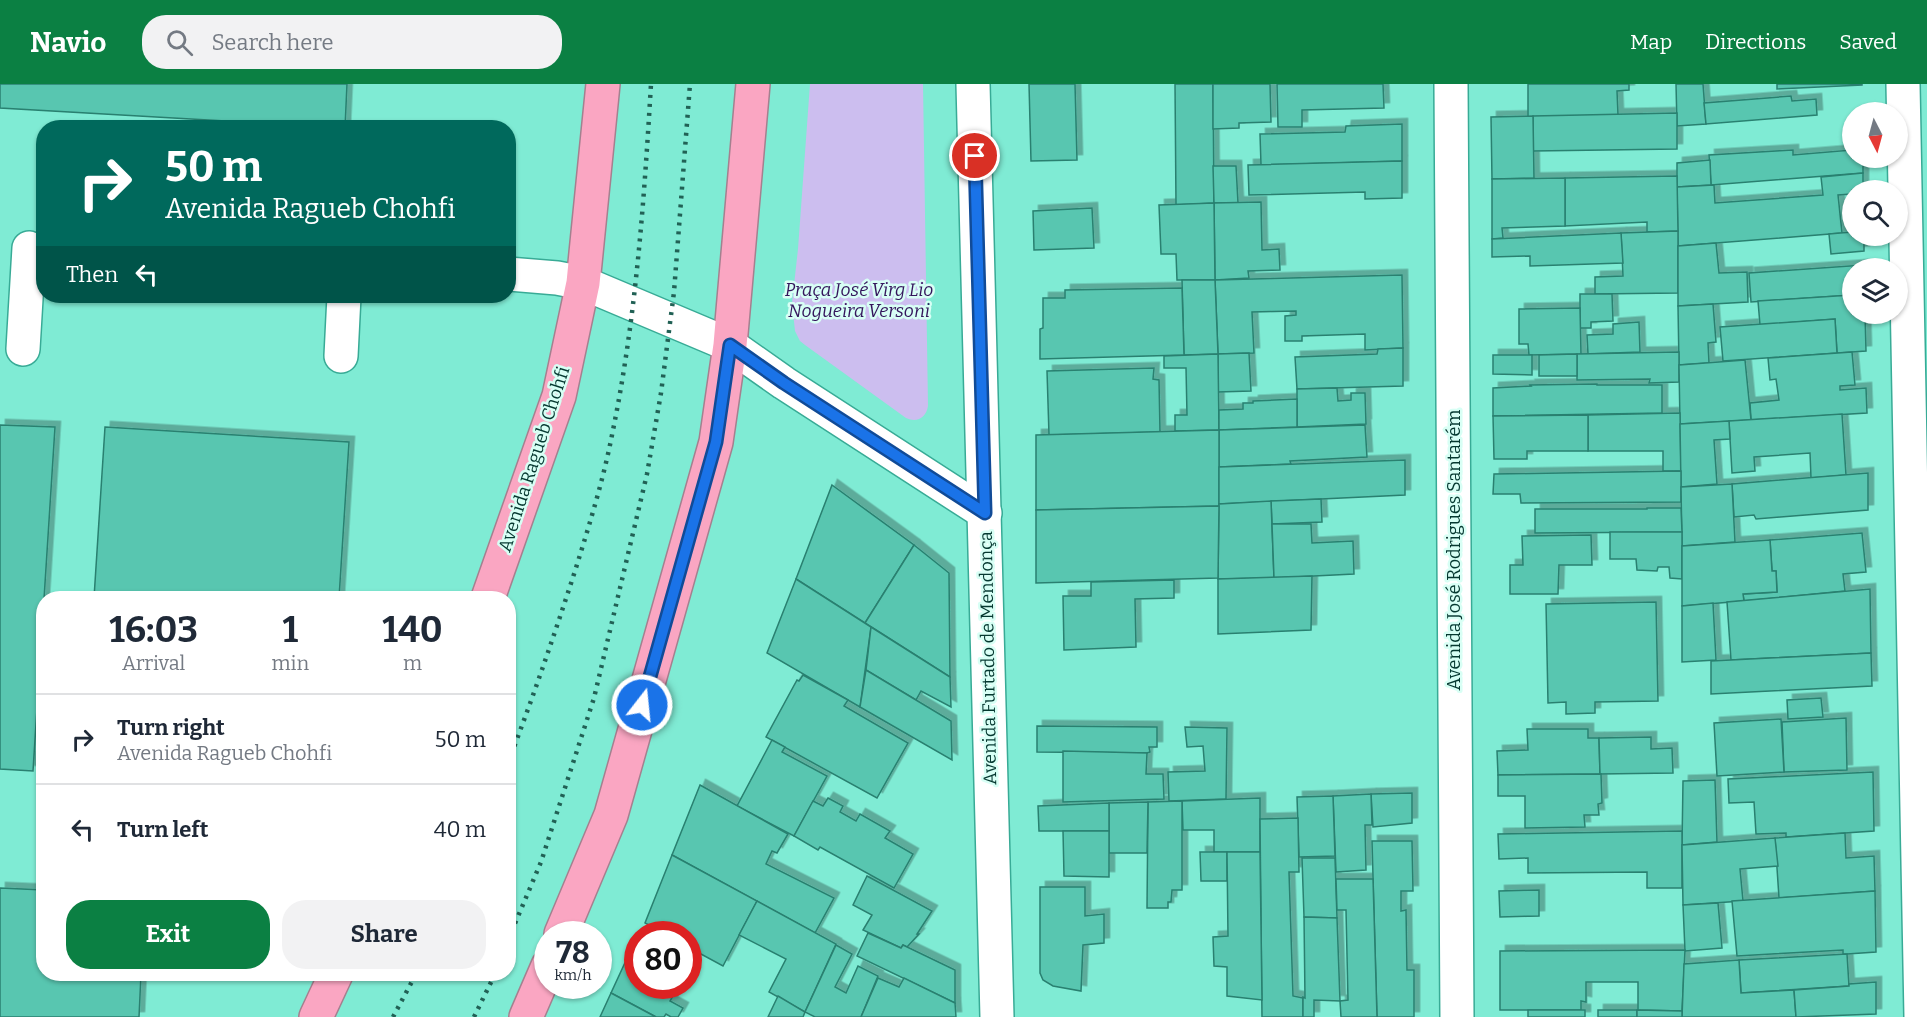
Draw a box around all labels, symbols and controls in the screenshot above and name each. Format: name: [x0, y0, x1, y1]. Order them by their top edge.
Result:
search box: [142, 15, 562, 69]
text: Navio: [30, 26, 106, 59]
icon: search: [163, 26, 196, 59]
text: Search here: [211, 29, 334, 56]
text: Map: [1630, 29, 1672, 55]
text: Directions: [1705, 29, 1806, 55]
text: Saved: [1839, 29, 1897, 55]
north arrow: [1842, 102, 1908, 168]
map controls: [1842, 102, 1908, 324]
pin: [949, 130, 1000, 181]
icon: arrive: [958, 139, 991, 172]
text: 50 m: [165, 142, 262, 192]
icon: right: [66, 144, 144, 222]
button: search: [1842, 180, 1908, 246]
text: Avenida Ragueb Chohfi: [165, 193, 455, 225]
icon: left: [130, 258, 163, 291]
button: layers: [1842, 258, 1908, 324]
text: Then: [66, 261, 118, 288]
park label: Praça José Virg Lio Nogueira Versoni: [785, 279, 933, 322]
street label: Avenida Ragueb Chohfi: [494, 364, 574, 554]
street label: Avenida José Rodrigues Santarém: [1443, 410, 1465, 690]
street label: Avenida Furtado de Mendonça: [975, 531, 1001, 785]
text: 16:03: [109, 608, 198, 652]
text: 1: [282, 608, 298, 652]
text: 140: [382, 608, 443, 652]
text: Arrival: [122, 651, 185, 675]
text: min: [271, 651, 309, 675]
text: m: [403, 651, 422, 675]
position arrow: [610, 673, 674, 737]
text: Turn right: [117, 714, 225, 741]
icon: right: [66, 723, 99, 756]
text: 50 m: [435, 726, 486, 753]
text: Avenida Ragueb Chohfi: [117, 741, 332, 765]
icon: left: [66, 813, 99, 846]
text: Turn left: [117, 816, 209, 843]
text: 40 m: [434, 816, 486, 843]
button: Exit: [66, 900, 270, 969]
button: Share: [282, 900, 486, 969]
speed limit sign: 80: [624, 921, 702, 999]
text: 78: [556, 935, 590, 971]
text: km/h: [554, 966, 592, 984]

